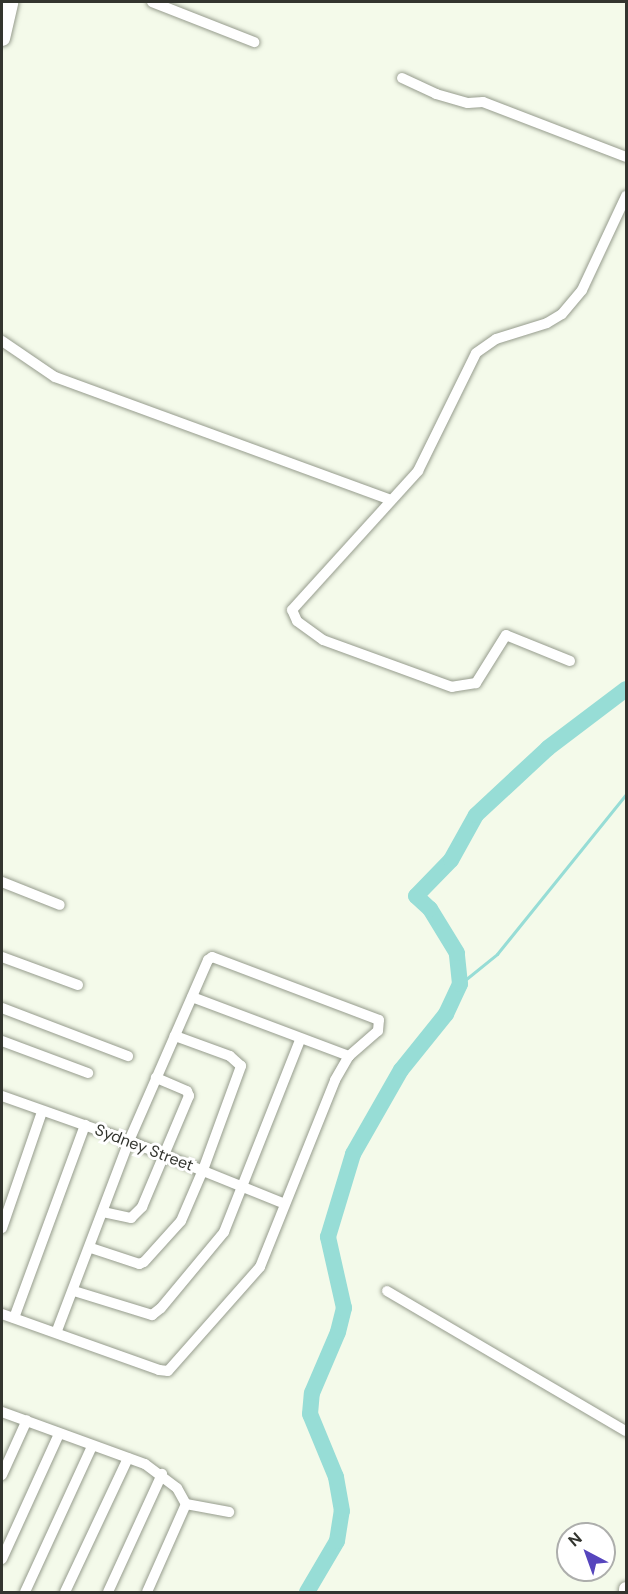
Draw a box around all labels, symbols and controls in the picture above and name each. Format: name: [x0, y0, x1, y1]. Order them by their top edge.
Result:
street label: Sydney Street: [92, 1120, 196, 1176]
north arrow: [556, 1522, 616, 1582]
text: N: [564, 1528, 586, 1551]

